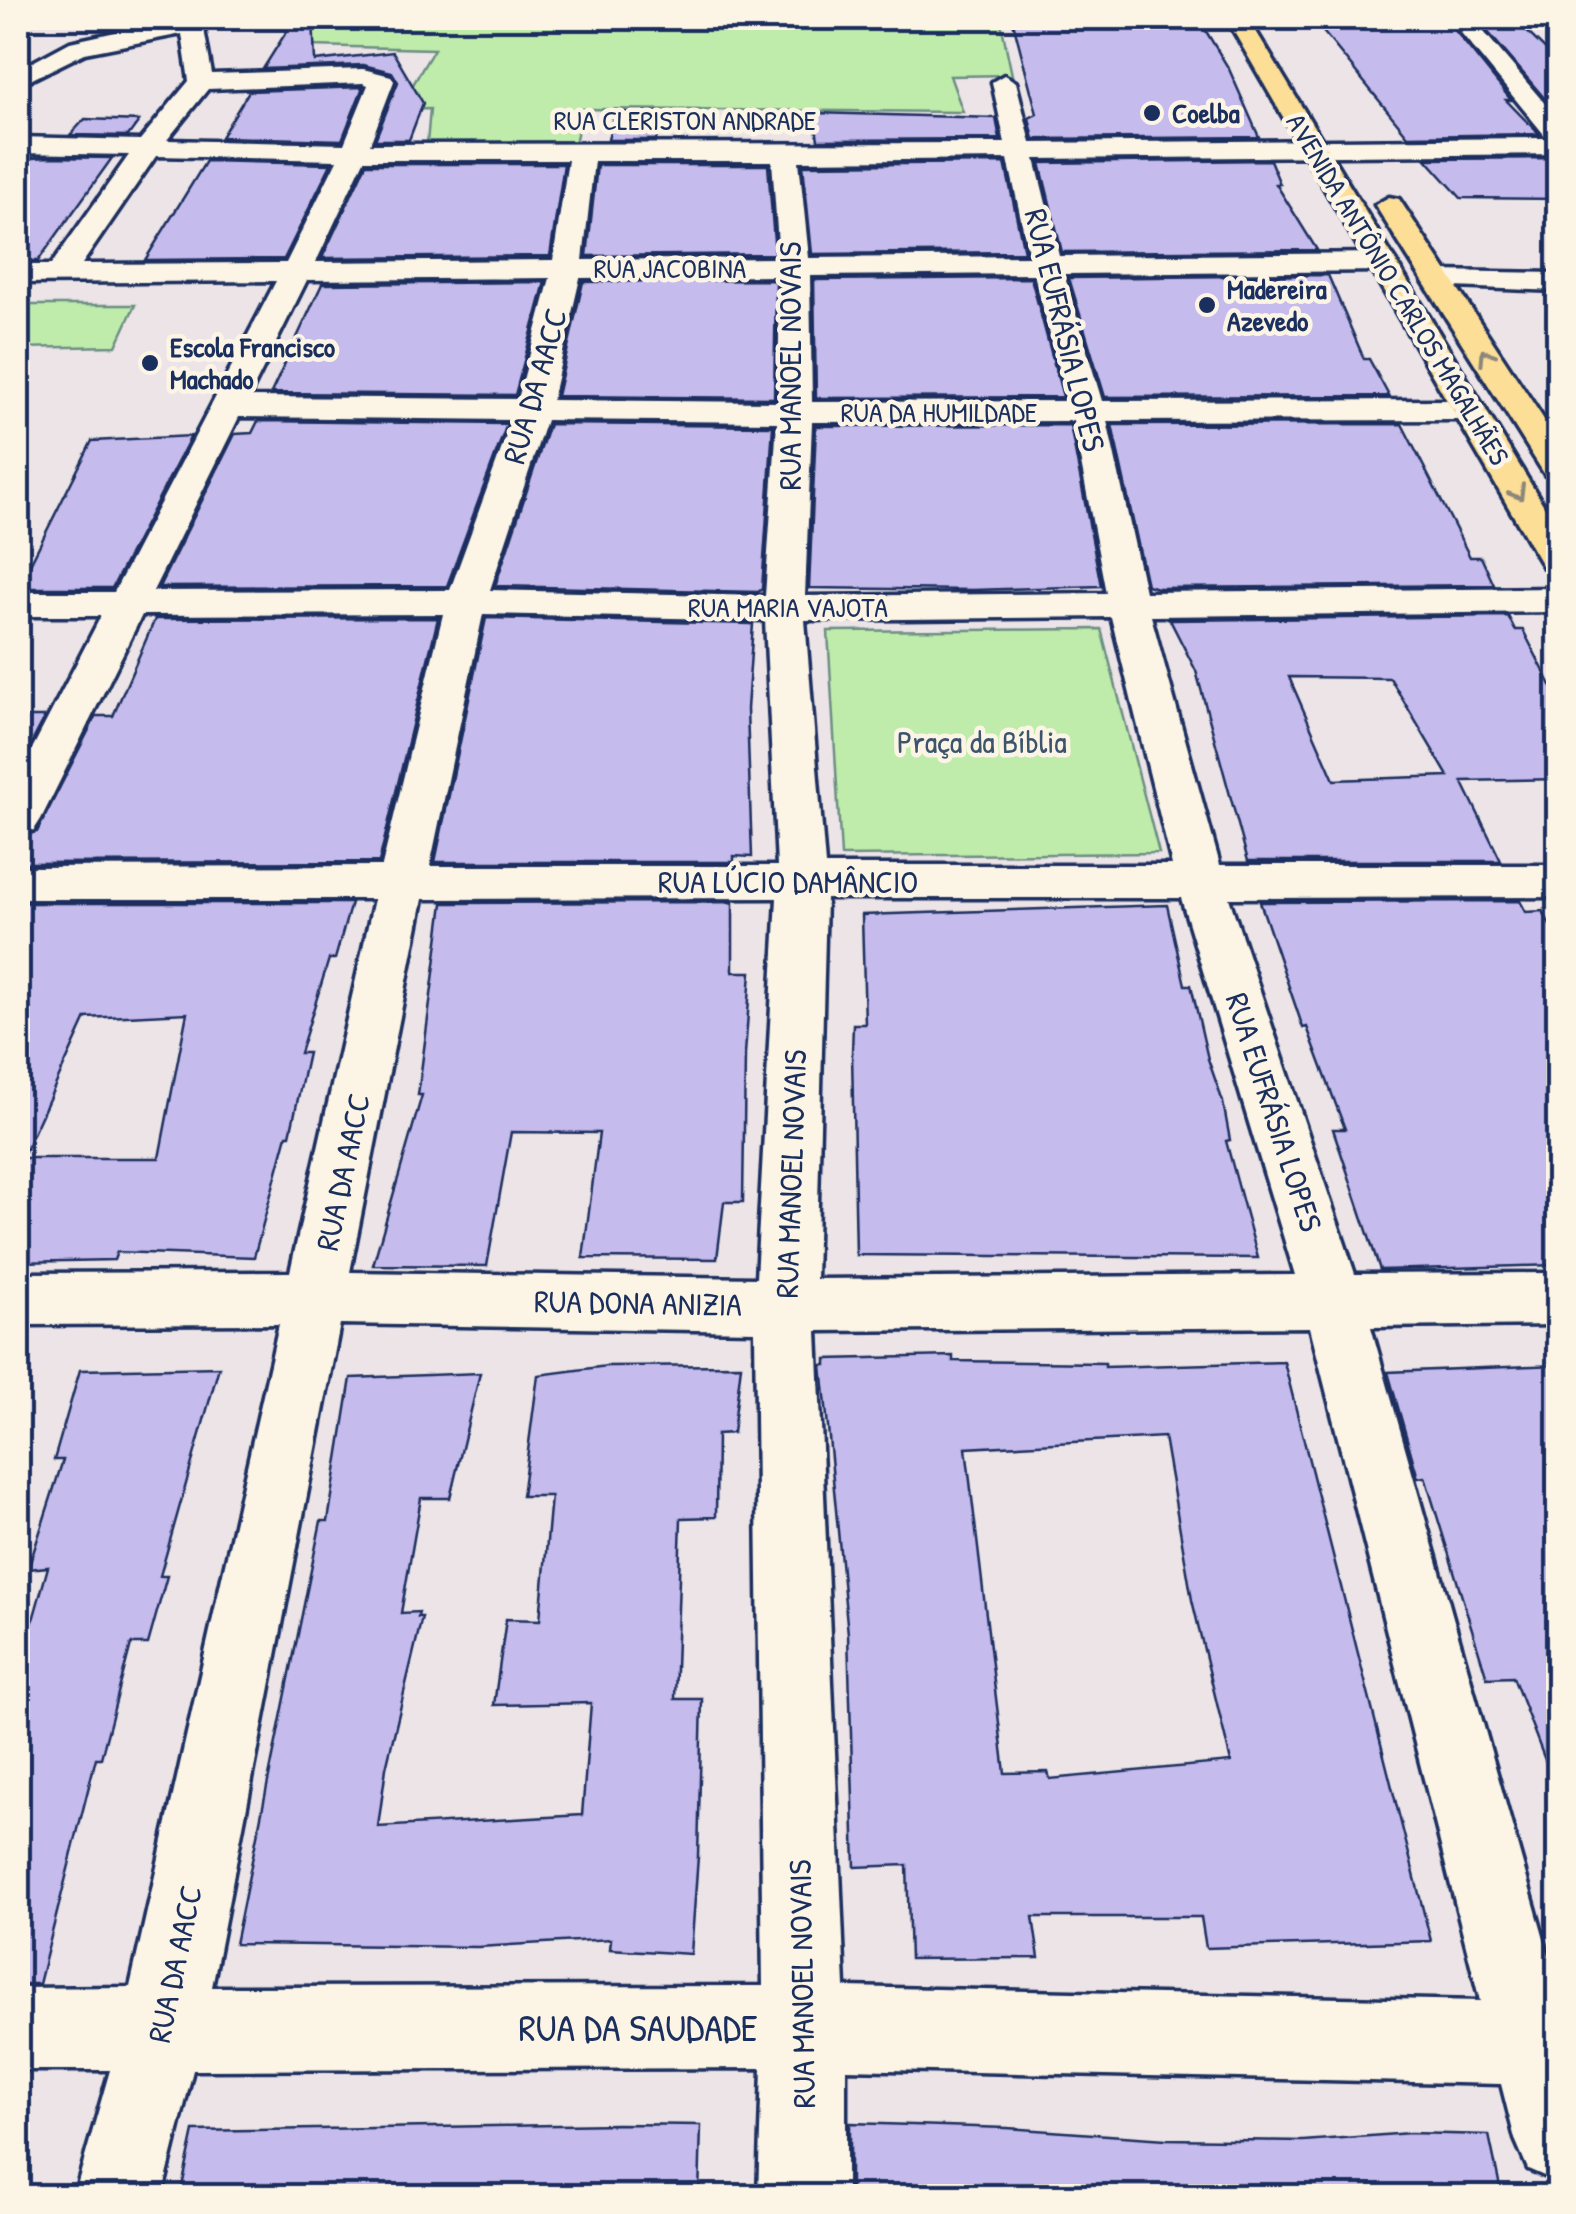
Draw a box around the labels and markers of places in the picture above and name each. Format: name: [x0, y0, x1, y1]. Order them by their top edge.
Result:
place label: Coelba: [1172, 94, 1240, 132]
marker: Coelba: [1141, 102, 1163, 124]
place label: Madereira Azevedo: [1227, 270, 1327, 340]
marker: Madereira Azevedo: [1196, 294, 1218, 316]
place label: Escola Francisco Machado: [170, 328, 336, 398]
marker: Escola Francisco Machado: [139, 352, 161, 374]

